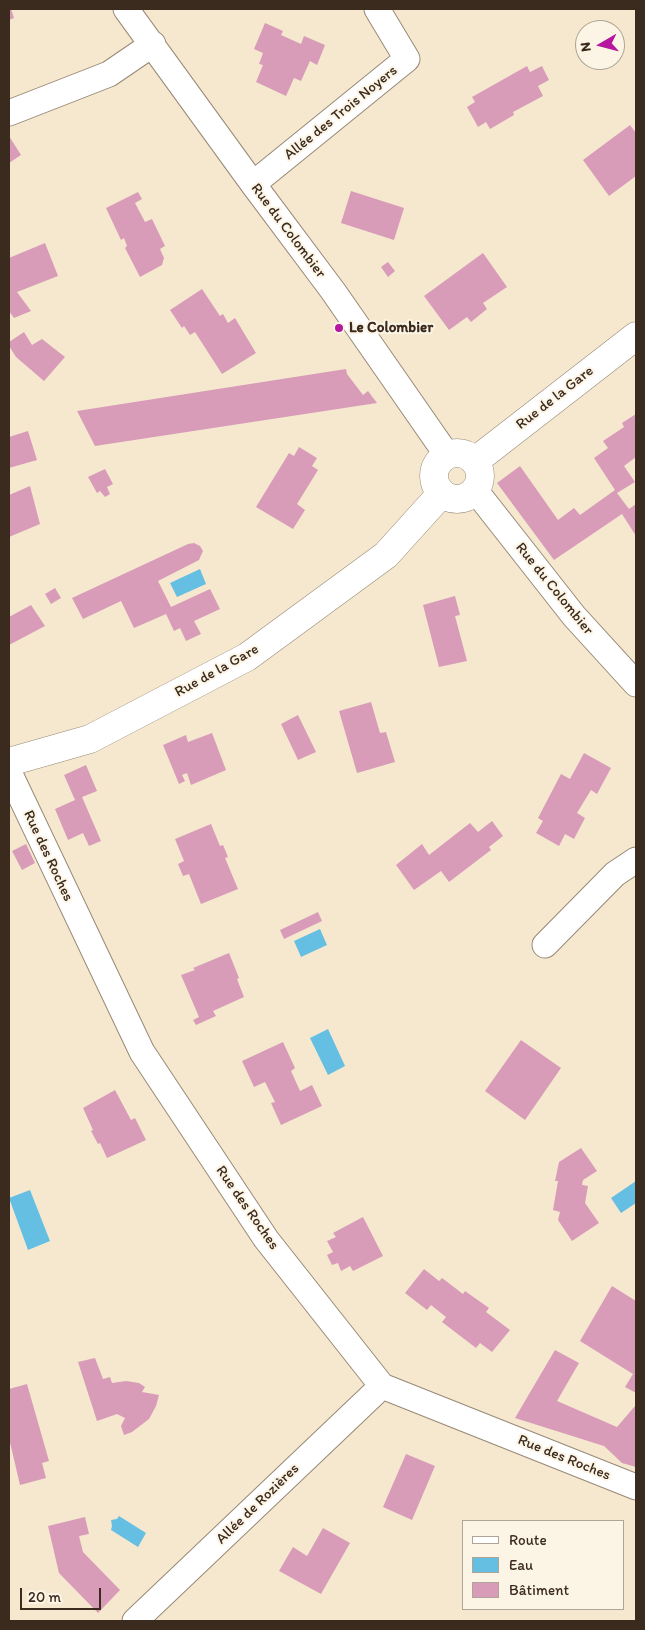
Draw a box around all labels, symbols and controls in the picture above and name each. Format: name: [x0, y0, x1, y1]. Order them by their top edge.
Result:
north arrow: [575, 20, 625, 70]
text: N: [577, 41, 595, 53]
street label: Allée des Trois Noyers: [281, 62, 401, 164]
street label: Rue du Colombier: [247, 180, 329, 282]
place label: Le Colombier: [349, 319, 433, 337]
marker: Le Colombier: [333, 322, 345, 334]
street label: Rue de la Gare: [513, 362, 597, 434]
street label: Rue du Colombier: [511, 539, 597, 639]
street label: Rue de la Gare: [172, 641, 262, 701]
street label: Rue des Roches: [19, 808, 77, 904]
street label: Rue des Roches: [211, 1162, 283, 1254]
street label: Rue des Roches: [515, 1431, 613, 1485]
street label: Allée de Rozières: [213, 1460, 303, 1548]
legend: [462, 1520, 625, 1610]
text: Route: [509, 1531, 547, 1549]
text: Eau: [509, 1556, 533, 1574]
scale bar: [22, 1578, 104, 1610]
text: Bâtiment: [509, 1581, 569, 1599]
text: 20 m: [28, 1588, 61, 1606]

